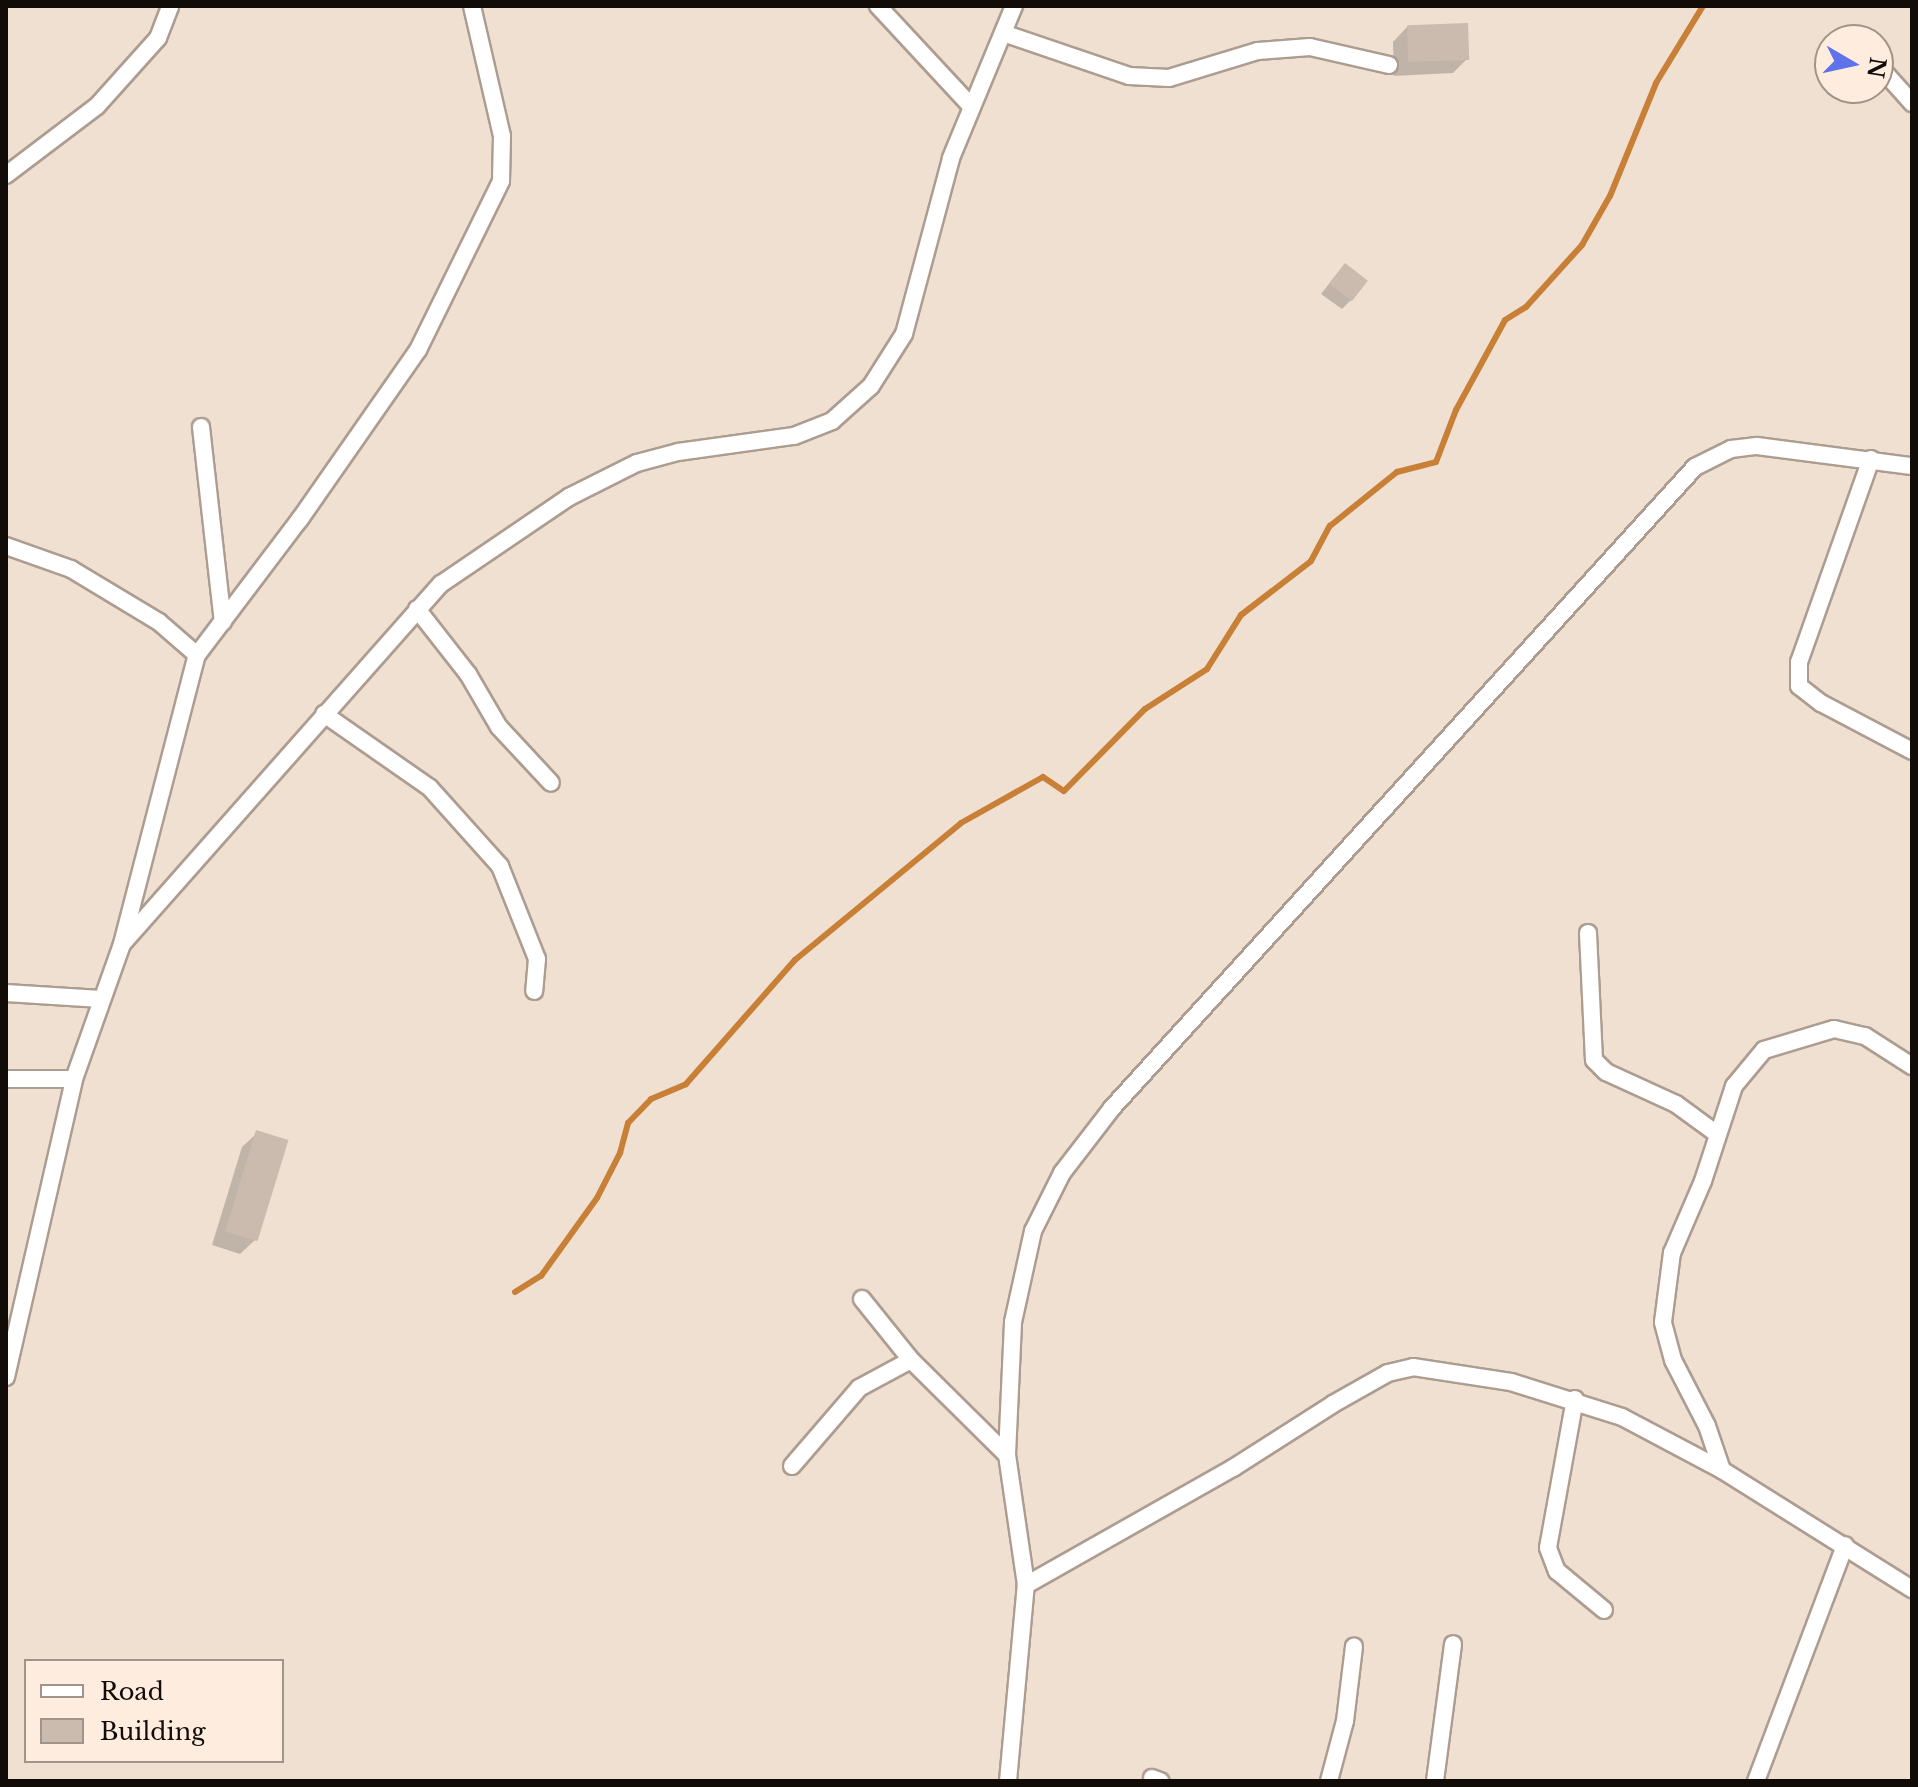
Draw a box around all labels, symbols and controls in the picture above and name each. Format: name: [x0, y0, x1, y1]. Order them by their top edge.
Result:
north arrow: [1814, 24, 1894, 104]
text: N: [1861, 55, 1891, 80]
legend: [24, 1659, 284, 1763]
text: Road: [100, 1677, 164, 1706]
text: Building: [100, 1717, 206, 1746]

